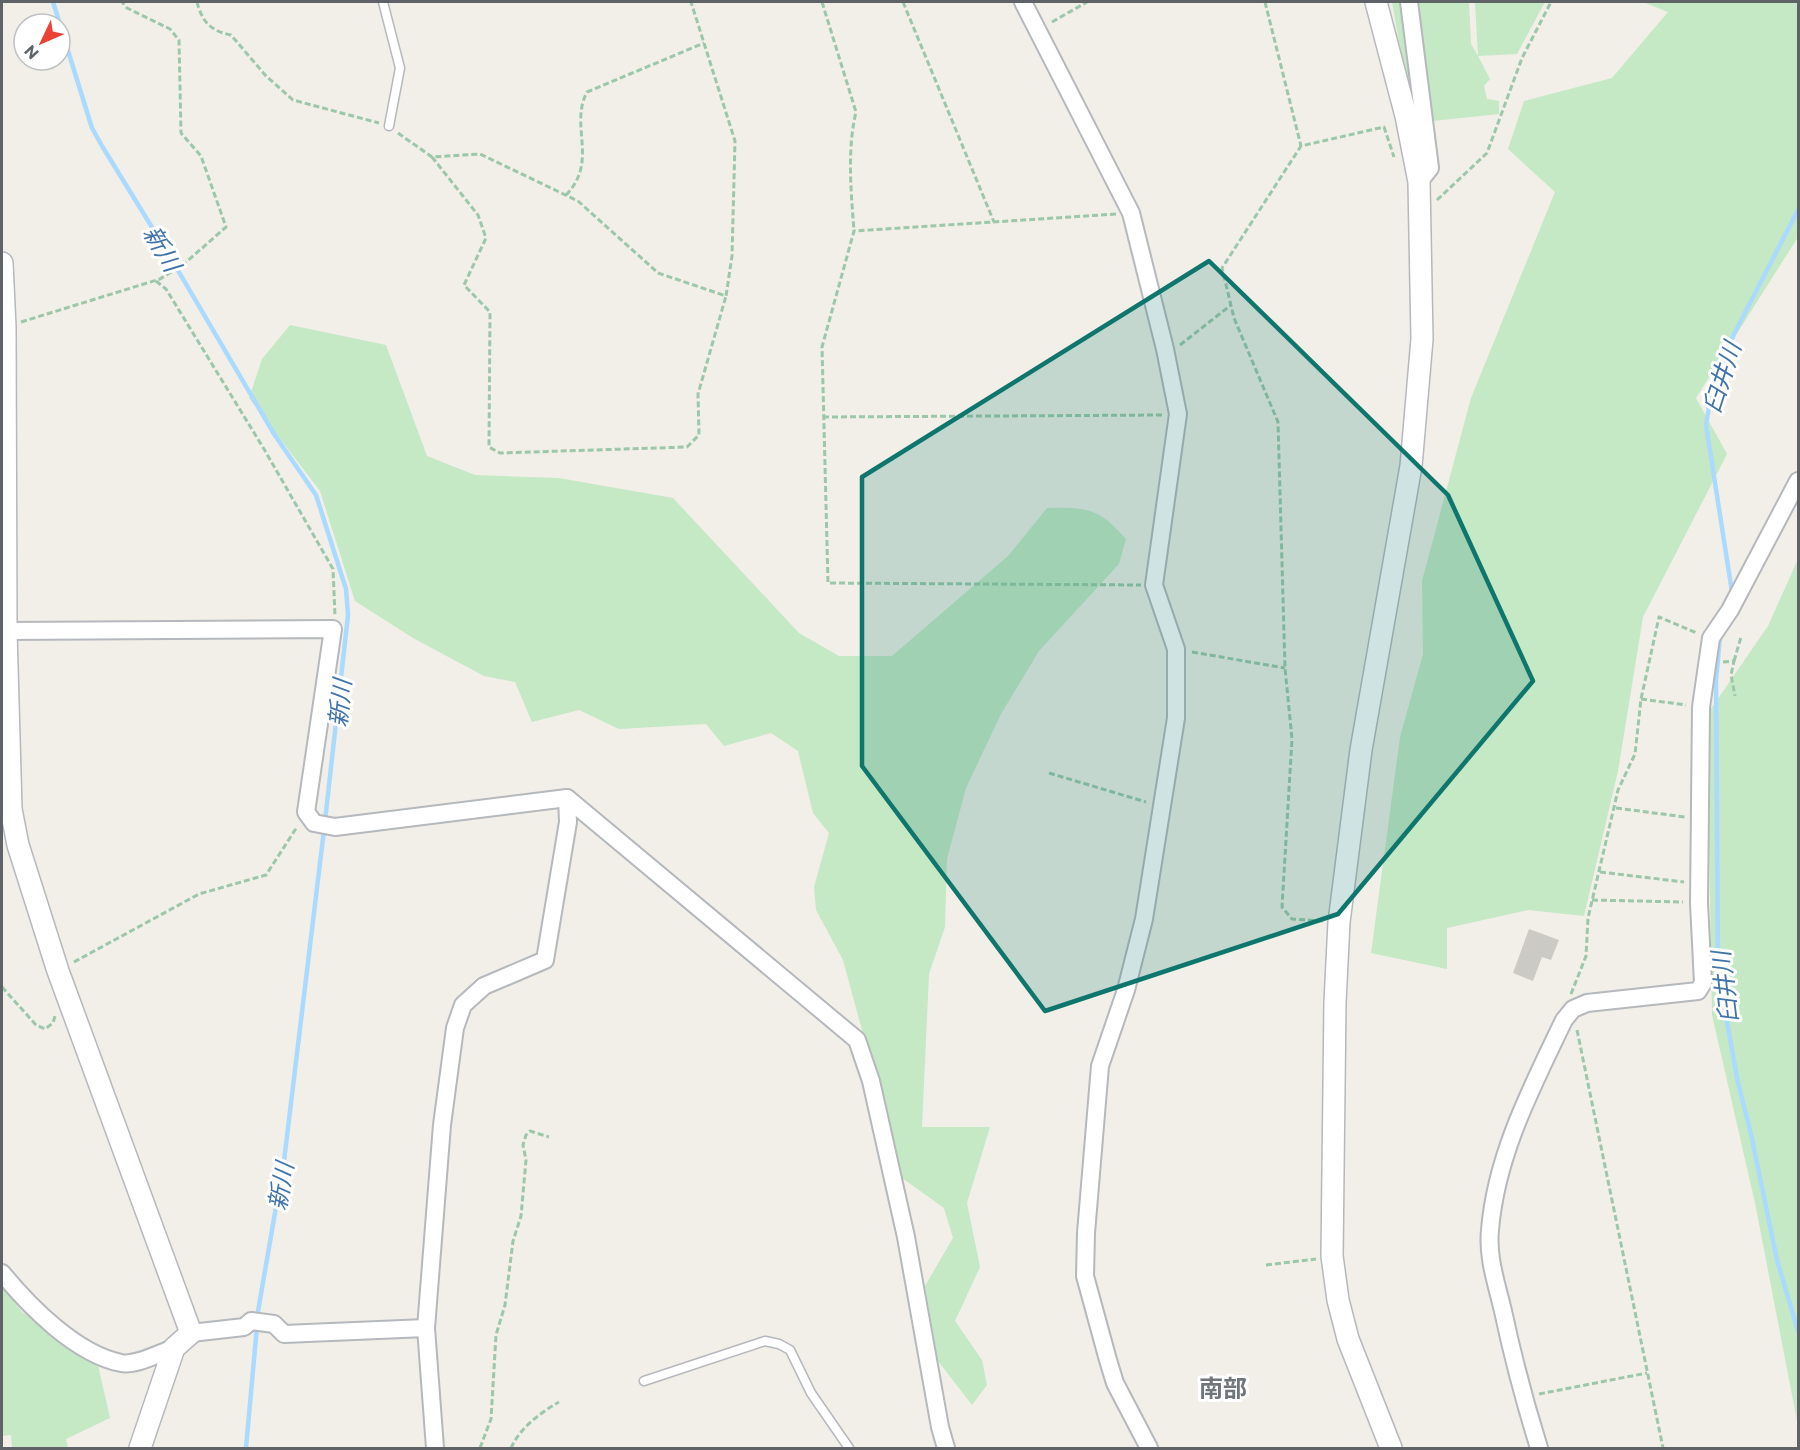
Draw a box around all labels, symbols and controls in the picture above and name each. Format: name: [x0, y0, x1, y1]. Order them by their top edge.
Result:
north arrow: [12, 12, 72, 72]
text: N: [20, 42, 42, 64]
water label: 新川: [138, 220, 189, 279]
water label: 臼井川: [1696, 335, 1747, 416]
water label: 新川: [322, 675, 356, 728]
water label: 臼井川: [1705, 947, 1743, 1024]
water label: 新川: [262, 1157, 299, 1212]
district label: 南部: [1199, 1373, 1247, 1402]

